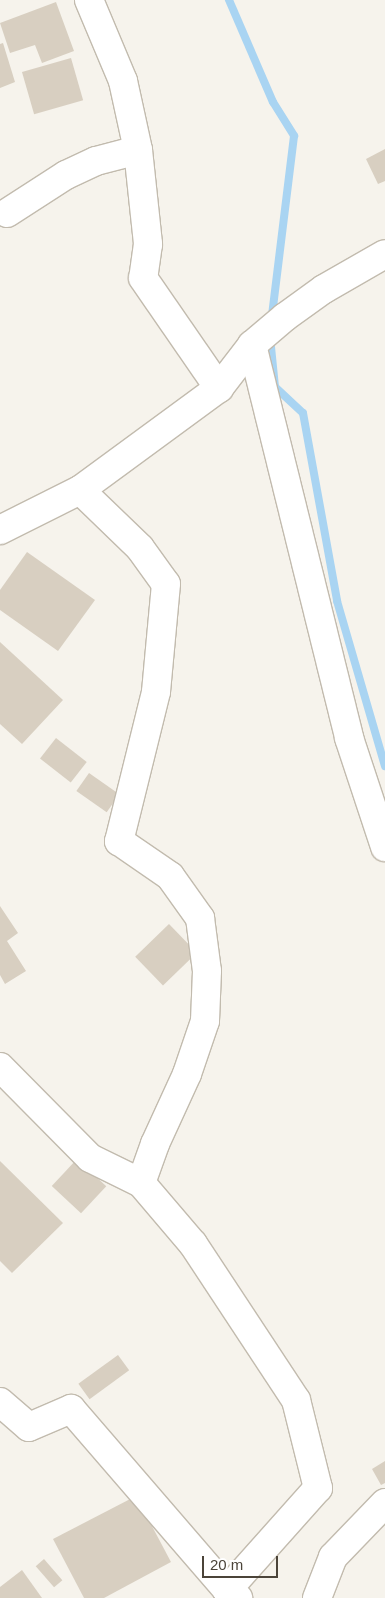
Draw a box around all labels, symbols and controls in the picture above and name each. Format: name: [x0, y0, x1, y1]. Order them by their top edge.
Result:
scale bar: [205, 1546, 281, 1578]
text: 20 m: [210, 1556, 243, 1573]

